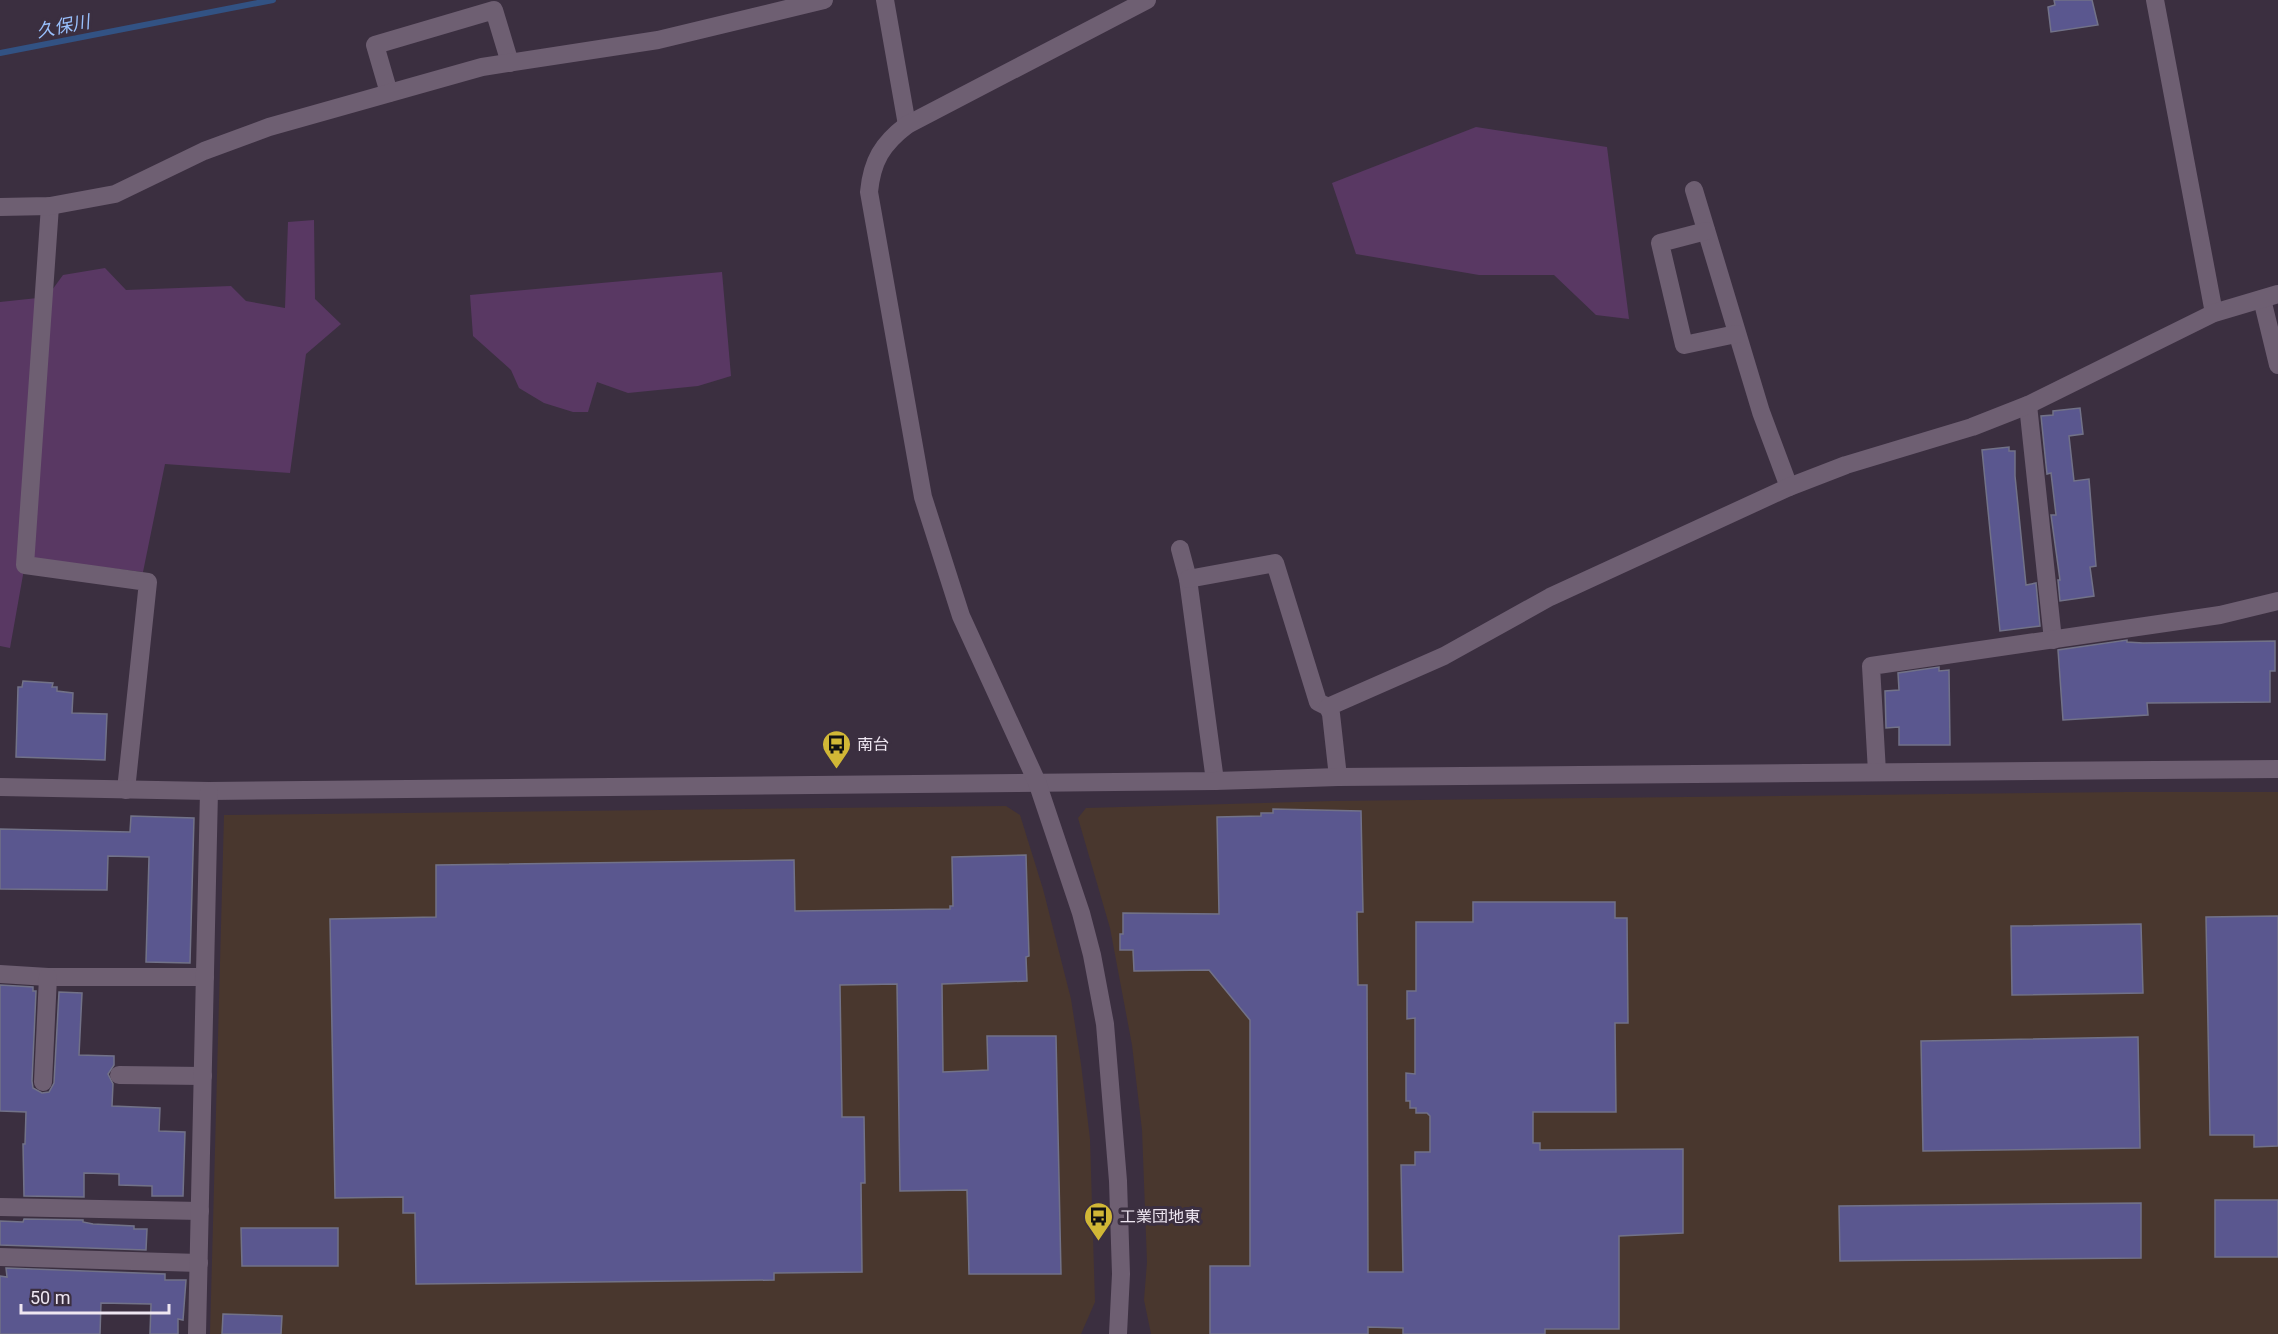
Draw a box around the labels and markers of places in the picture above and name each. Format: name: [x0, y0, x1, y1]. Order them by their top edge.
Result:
bus stop icon: 南台: [820, 728, 852, 770]
place label: 南台: [857, 735, 889, 754]
bus stop icon: 工業団地東: [1083, 1200, 1115, 1242]
place label: 工業団地東: [1120, 1207, 1200, 1226]

